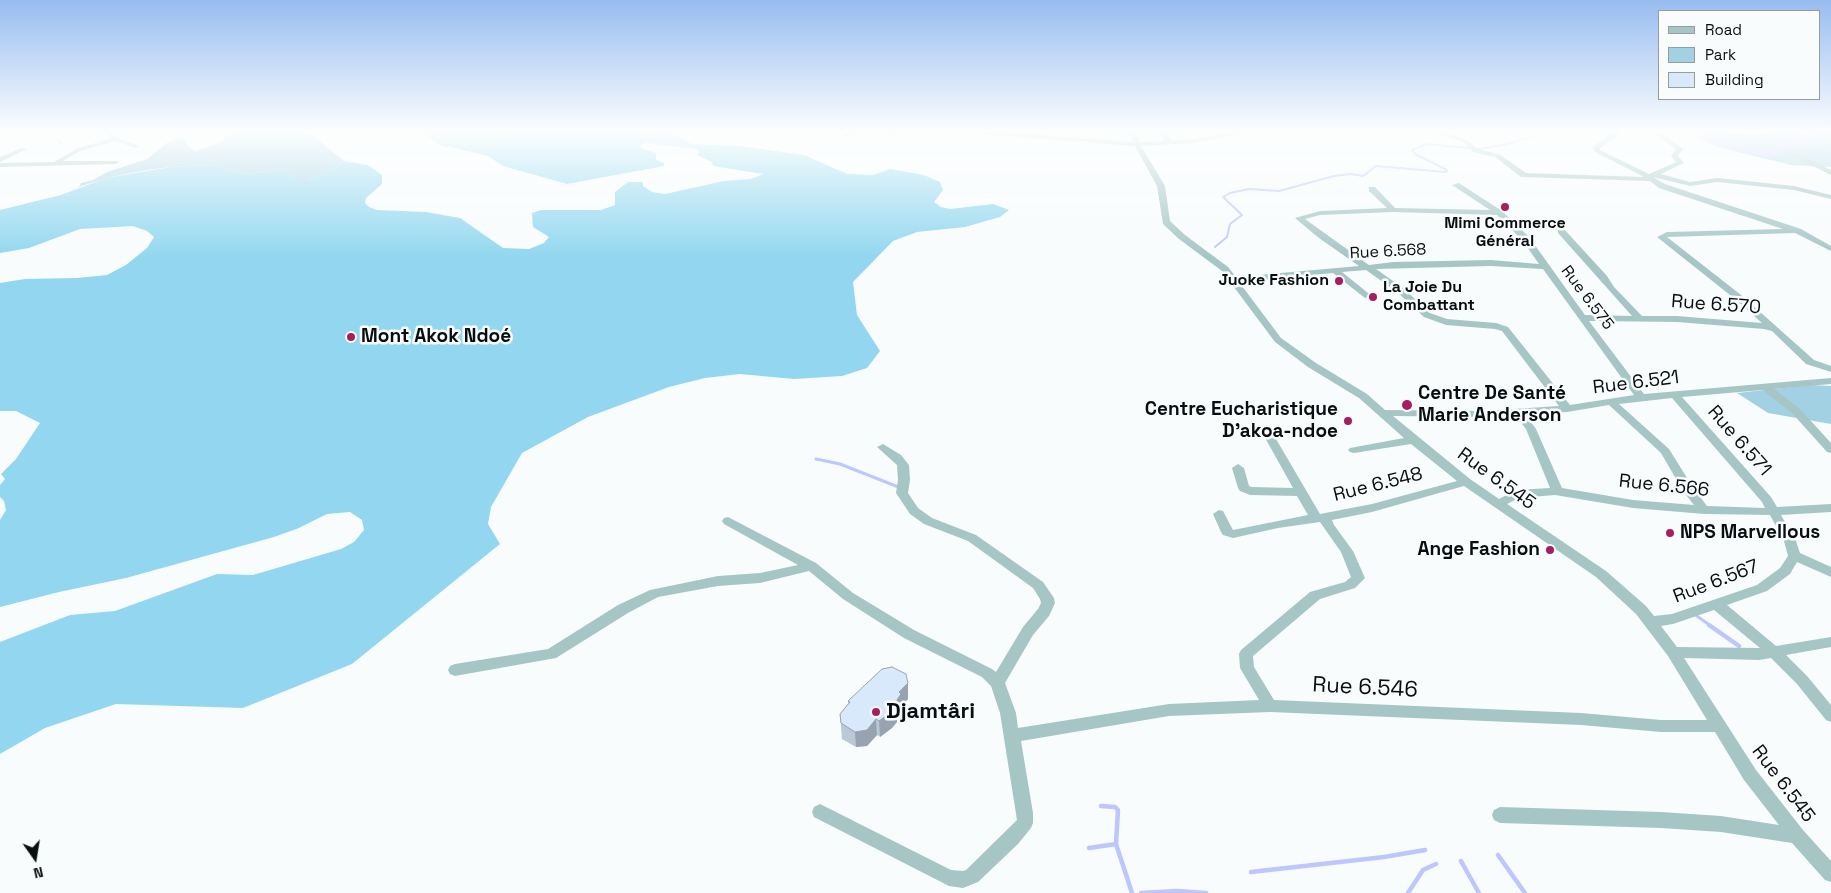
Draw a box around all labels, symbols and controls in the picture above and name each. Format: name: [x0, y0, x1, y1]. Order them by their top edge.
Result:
legend: [1658, 10, 1821, 100]
text: Road: [1705, 20, 1742, 39]
text: Park: [1705, 45, 1736, 64]
text: Building: [1705, 70, 1764, 89]
marker: Mimi Commerce Général: [1499, 201, 1511, 213]
place label: Mimi Commerce Général: [1444, 214, 1566, 252]
street label: Rue 6.568: [1349, 240, 1427, 264]
street label: Rue 6.575: [1557, 262, 1617, 334]
place label: Juoke Fashion: [1219, 271, 1329, 291]
marker: Juoke Fashion: [1333, 275, 1345, 287]
place label: La Joie Du Combattant: [1383, 278, 1475, 316]
street label: Rue 6.570: [1670, 290, 1762, 320]
marker: La Joie Du Combattant: [1367, 291, 1379, 303]
place label: Mont Akok Ndoé: [361, 326, 511, 348]
marker: Mont Akok Ndoé: [345, 331, 357, 343]
street label: Rue 6.521: [1592, 366, 1680, 400]
place label: Centre De Santé Marie Anderson: [1418, 383, 1566, 427]
marker: Centre De Santé Marie Anderson: [1400, 398, 1414, 412]
place label: Centre Eucharistique D'akoa-ndoe: [1145, 399, 1338, 443]
street label: Rue 6.571: [1702, 401, 1776, 481]
marker: Centre Eucharistique D'akoa-ndoe: [1342, 415, 1354, 427]
street label: Rue 6.545: [1453, 443, 1539, 515]
street label: Rue 6.548: [1331, 463, 1425, 507]
street label: Rue 6.566: [1618, 470, 1710, 502]
place label: NPS Marvellous: [1680, 522, 1820, 544]
marker: NPS Marvellous: [1664, 527, 1676, 539]
place label: Ange Fashion: [1417, 539, 1540, 561]
marker: Ange Fashion: [1544, 544, 1556, 556]
street label: Rue 6.567: [1670, 555, 1762, 609]
street label: Rue 6.546: [1312, 672, 1418, 704]
place label: Djamtâri: [886, 699, 975, 725]
marker: Djamtâri: [870, 706, 882, 718]
street label: Rue 6.545: [1747, 741, 1819, 827]
north arrow: [10, 833, 60, 883]
text: N: [32, 863, 45, 882]

